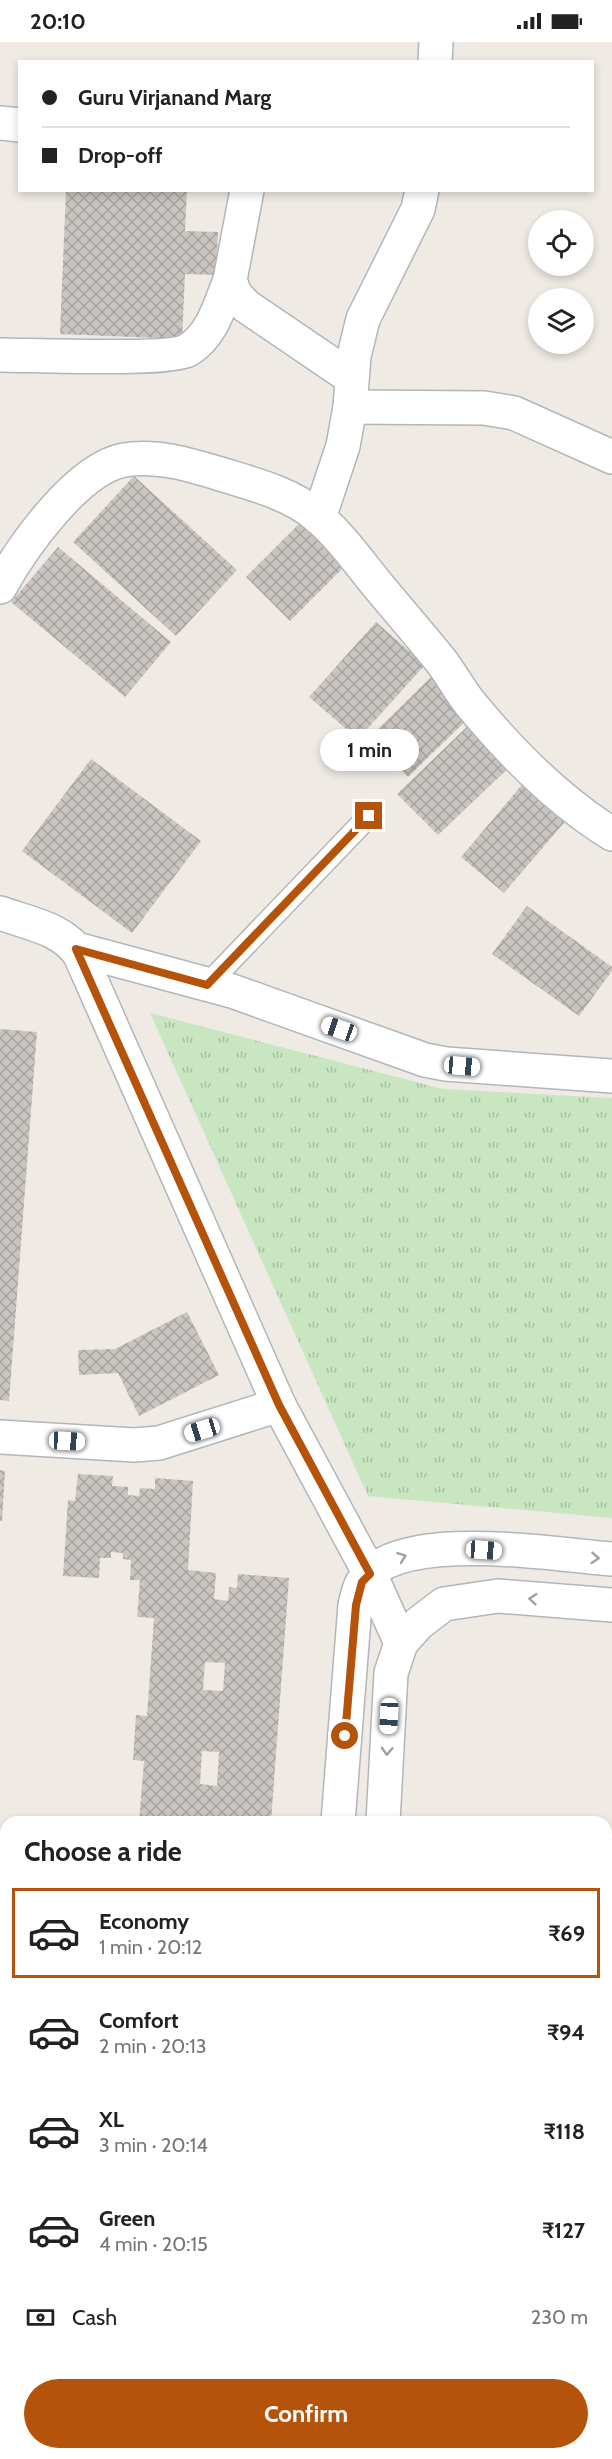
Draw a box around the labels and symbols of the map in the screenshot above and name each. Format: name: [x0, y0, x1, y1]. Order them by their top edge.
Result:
callout: 1 min: [320, 729, 418, 771]
route end: [355, 802, 382, 829]
car: [319, 1015, 359, 1043]
car: [443, 1055, 481, 1077]
car: [182, 1416, 222, 1444]
car: [49, 1431, 85, 1451]
car: [465, 1540, 503, 1560]
one-way arrow: [591, 1551, 600, 1564]
one-way arrow: [396, 1552, 407, 1565]
one-way arrow: [528, 1593, 537, 1606]
car: [379, 1698, 399, 1734]
route start: [331, 1722, 358, 1749]
one-way arrow: [380, 1747, 393, 1756]

